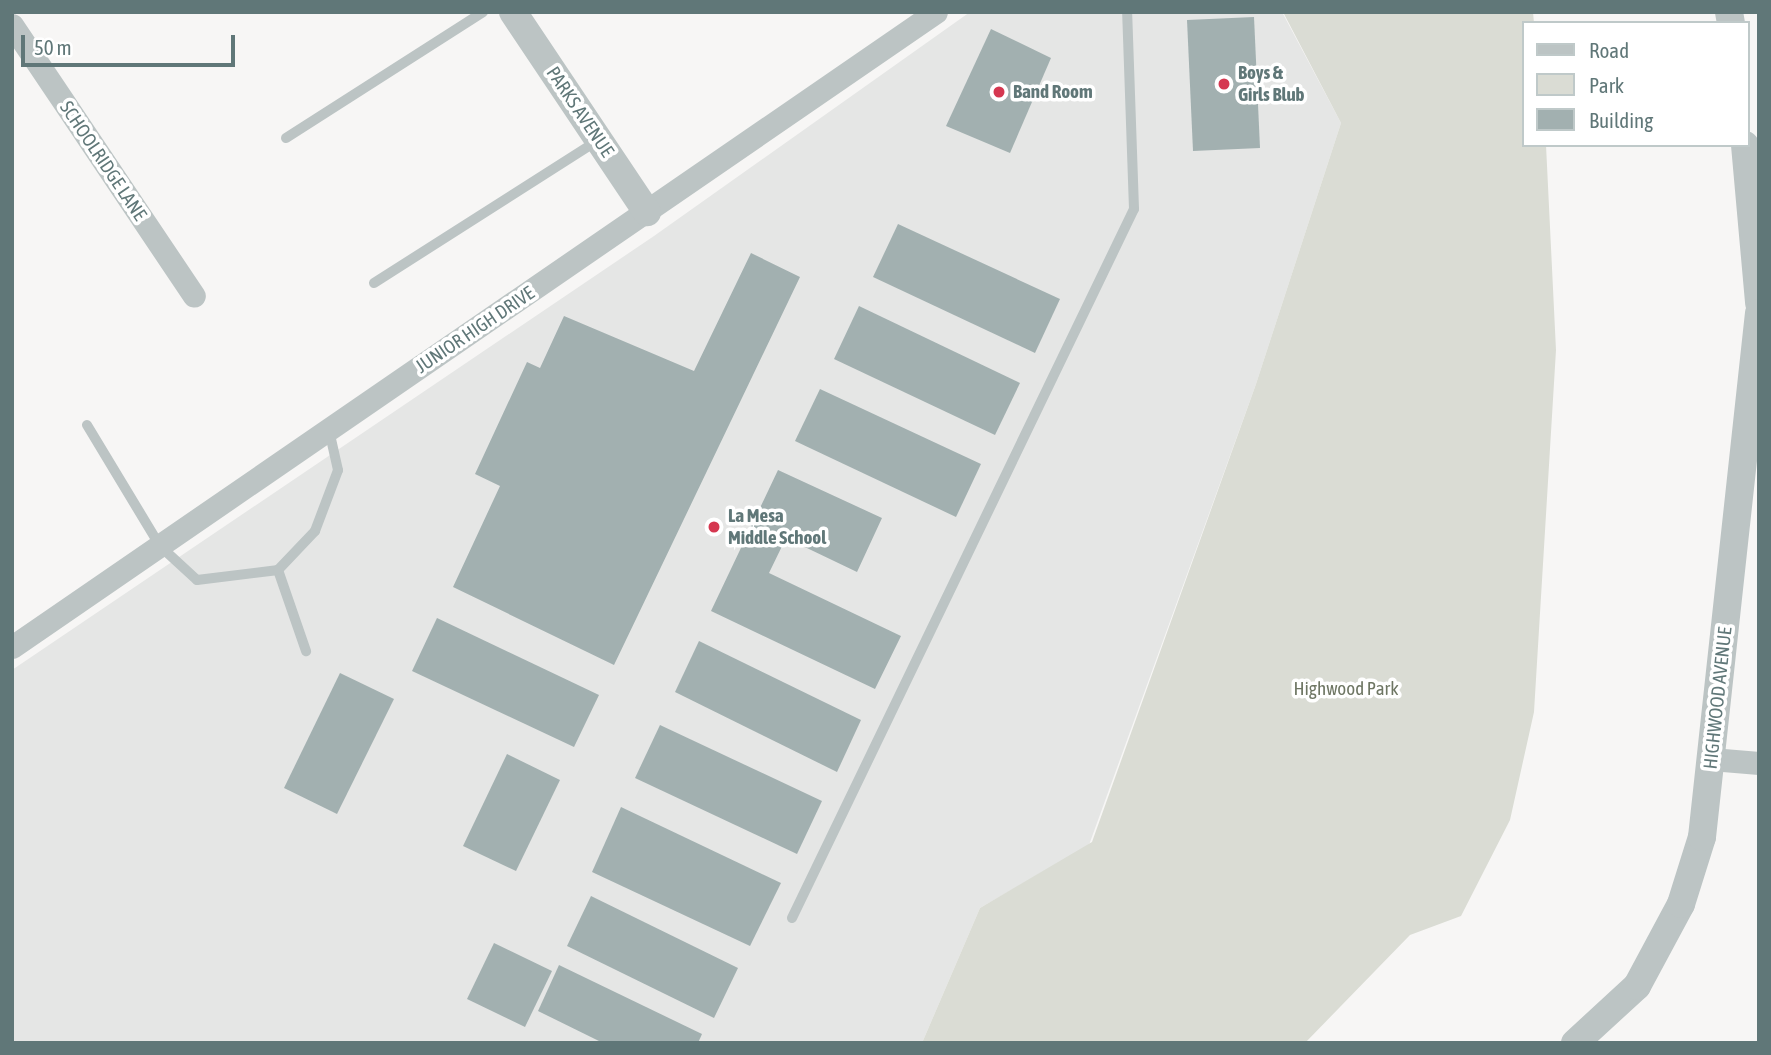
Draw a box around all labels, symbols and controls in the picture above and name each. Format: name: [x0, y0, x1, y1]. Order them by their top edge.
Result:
scale bar: [24, 21, 238, 65]
legend: [1522, 21, 1750, 147]
text: 50 m: [34, 35, 72, 59]
text: Road: [1589, 38, 1629, 62]
street label: PARKS AVENUE: [541, 62, 619, 162]
place label: Boys & Girls Blub: [1238, 62, 1305, 106]
text: Park: [1589, 73, 1624, 97]
marker: Boys & Girls Blub: [1216, 76, 1232, 92]
place label: Band Room: [1013, 81, 1093, 103]
marker: Band Room: [991, 84, 1007, 100]
street label: SCHOOLRIDGE LANE: [55, 97, 151, 225]
text: Building: [1589, 108, 1653, 132]
street label: JUNIOR HIGH DRIVE: [411, 282, 539, 378]
place label: La Mesa Middle School: [728, 505, 826, 549]
marker: La Mesa Middle School: [706, 519, 722, 535]
street label: HIGHWOOD AVENUE: [1699, 626, 1737, 770]
park label: Highwood Park: [1293, 678, 1399, 700]

